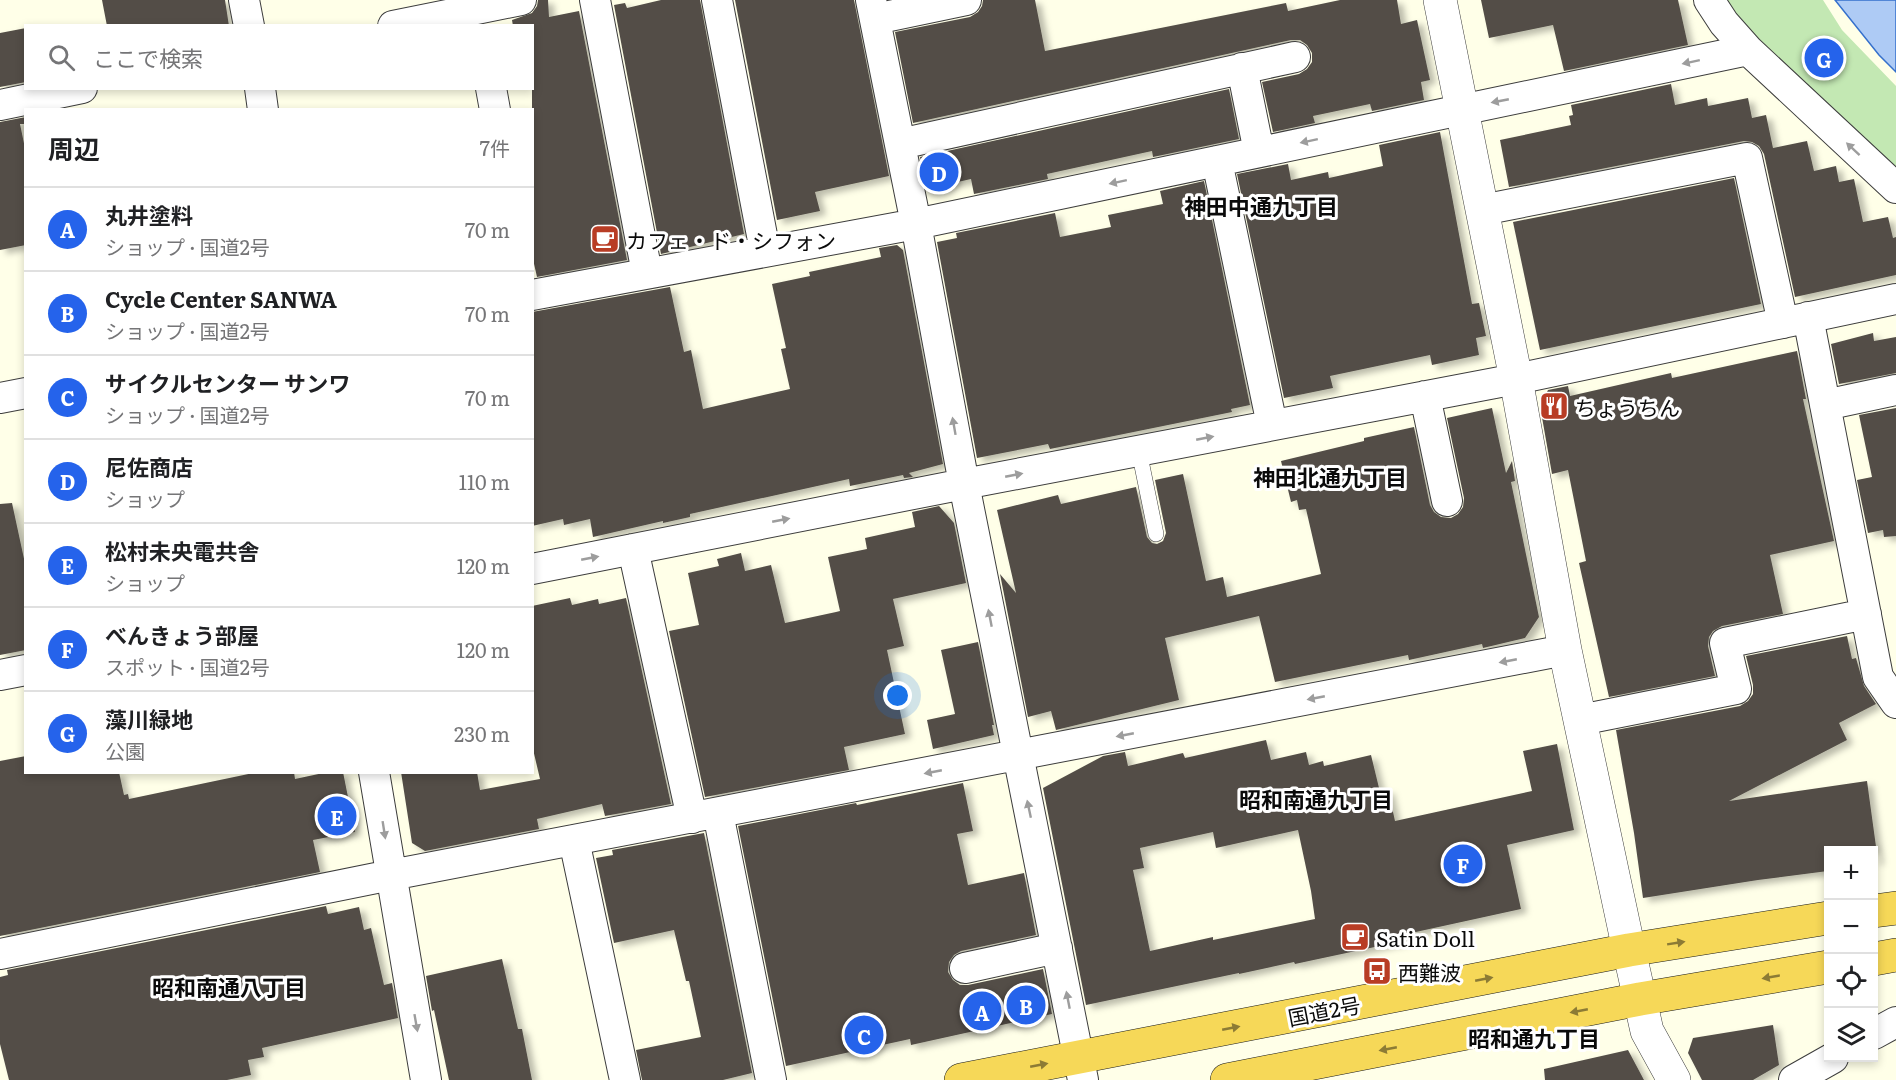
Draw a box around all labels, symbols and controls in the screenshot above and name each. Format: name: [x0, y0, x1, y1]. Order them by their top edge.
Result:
search box: [24, 24, 534, 90]
pin: G: [1804, 36, 1844, 80]
icon: search: [45, 41, 78, 74]
text: ここで検索: [93, 41, 203, 74]
one-way arrow: [1681, 58, 1700, 67]
one-way arrow: [1490, 97, 1509, 106]
text: 周辺: [48, 128, 100, 167]
text: 7件: [480, 132, 510, 162]
one-way arrow: [1299, 137, 1318, 146]
one-way arrow: [1846, 142, 1860, 156]
pin: D: [920, 150, 958, 195]
one-way arrow: [1109, 177, 1127, 187]
district label: 神田中通九丁目: [1184, 189, 1338, 222]
text: 丸井塗料: [105, 198, 193, 231]
text: A: [60, 214, 75, 244]
text: 70 m: [465, 214, 510, 244]
cafe icon: カフェ・ド・シフォン: [589, 223, 621, 255]
place label: カフェ・ド・シフォン: [626, 224, 836, 255]
text: ショップ · 国道2号: [105, 231, 270, 261]
text: Cycle Center SANWA: [105, 282, 337, 315]
text: B: [61, 298, 74, 328]
text: 70 m: [465, 298, 510, 328]
text: ショップ · 国道2号: [105, 315, 270, 345]
text: サイクルセンター サンワ: [105, 366, 350, 399]
text: C: [60, 382, 75, 412]
text: 70 m: [465, 382, 510, 412]
restaurant icon: ちょうちん: [1538, 390, 1570, 422]
place label: ちょうちん: [1575, 391, 1680, 422]
text: ショップ · 国道2号: [105, 399, 270, 429]
one-way arrow: [949, 416, 958, 435]
one-way arrow: [1196, 433, 1215, 442]
text: 尼佐商店: [105, 450, 193, 483]
district label: 神田北通九丁目: [1253, 460, 1407, 493]
text: D: [60, 466, 75, 496]
text: 110 m: [459, 466, 510, 496]
one-way arrow: [1004, 470, 1023, 479]
text: ショップ: [105, 483, 185, 513]
one-way arrow: [772, 515, 791, 524]
text: 松村未央電共舎: [105, 534, 259, 567]
text: E: [61, 550, 74, 580]
text: 120 m: [457, 550, 510, 580]
one-way arrow: [581, 553, 600, 562]
text: ショップ: [105, 567, 185, 597]
one-way arrow: [985, 608, 994, 627]
text: べんきょう部屋: [105, 618, 259, 651]
text: F: [61, 634, 74, 664]
text: 120 m: [457, 634, 510, 664]
text: スポット · 国道2号: [105, 651, 270, 681]
one-way arrow: [1498, 657, 1517, 666]
your location: [883, 681, 912, 710]
one-way arrow: [1307, 694, 1326, 703]
text: 藻川緑地: [105, 702, 193, 735]
text: G: [60, 718, 75, 748]
text: 230 m: [454, 718, 510, 748]
one-way arrow: [1115, 731, 1134, 740]
text: 公園: [105, 735, 145, 765]
one-way arrow: [924, 768, 943, 777]
district label: 昭和南通九丁目: [1239, 782, 1393, 815]
pin: E: [318, 794, 356, 838]
one-way arrow: [1023, 800, 1033, 818]
one-way arrow: [379, 821, 388, 840]
pin: F: [1444, 842, 1482, 886]
map controls: [1824, 846, 1878, 1062]
button: +: [1824, 846, 1878, 900]
button: −: [1824, 900, 1878, 954]
cafe icon: Satin Doll: [1339, 921, 1371, 953]
place label: Satin Doll: [1376, 922, 1475, 953]
one-way arrow: [1666, 938, 1685, 947]
button: locate: [1824, 954, 1878, 1008]
bus stop icon: 西難波: [1361, 955, 1393, 987]
place label: 西難波: [1398, 956, 1461, 987]
district label: 昭和南通八丁目: [152, 970, 306, 1003]
one-way arrow: [1761, 973, 1780, 982]
one-way arrow: [1475, 974, 1494, 983]
pin: B: [1006, 982, 1046, 1028]
pin: A: [962, 988, 1002, 1034]
street label: 国道2号: [1285, 988, 1363, 1032]
one-way arrow: [1063, 990, 1072, 1009]
one-way arrow: [1569, 1007, 1588, 1016]
button: layers: [1824, 1008, 1878, 1062]
pin: C: [844, 1012, 884, 1058]
one-way arrow: [412, 1013, 421, 1032]
district label: 昭和通九丁目: [1468, 1021, 1600, 1054]
one-way arrow: [1221, 1023, 1240, 1032]
one-way arrow: [1378, 1045, 1397, 1054]
one-way arrow: [1030, 1060, 1049, 1069]

